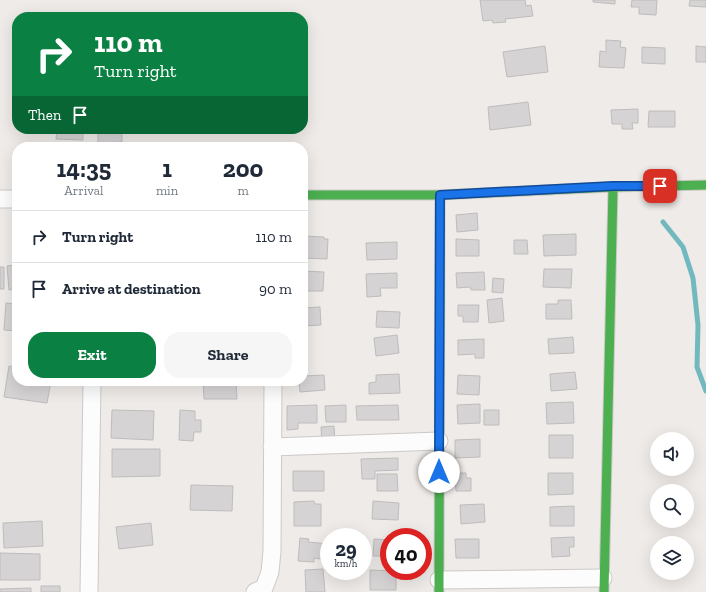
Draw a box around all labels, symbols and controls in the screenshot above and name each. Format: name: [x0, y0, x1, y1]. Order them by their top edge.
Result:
text: 110 m: [94, 26, 163, 59]
icon: right: [28, 28, 80, 80]
text: Turn right: [94, 60, 176, 82]
icon: arrive: [69, 104, 91, 126]
text: Then: [28, 106, 61, 124]
text: 14:35: [57, 154, 111, 183]
text: 1: [162, 154, 172, 183]
text: 200: [223, 154, 263, 183]
pin: [643, 169, 677, 203]
icon: arrive: [649, 175, 671, 197]
text: Arrival: [64, 183, 104, 198]
text: min: [156, 183, 178, 198]
text: m: [237, 183, 249, 198]
icon: right: [28, 226, 50, 248]
text: Turn right: [62, 228, 133, 246]
text: 110 m: [255, 228, 292, 246]
icon: arrive: [28, 278, 50, 300]
text: Arrive at destination: [62, 280, 201, 298]
text: 90 m: [259, 280, 292, 298]
button: Exit: [28, 332, 156, 378]
button: Share: [164, 332, 292, 378]
map controls: [650, 432, 694, 580]
button: sound: [650, 432, 694, 476]
position arrow: [418, 451, 460, 493]
button: search: [650, 484, 694, 528]
speed limit sign: 40: [380, 528, 432, 580]
button: layers: [650, 536, 694, 580]
text: 29: [335, 537, 357, 561]
text: km/h: [335, 558, 357, 570]

